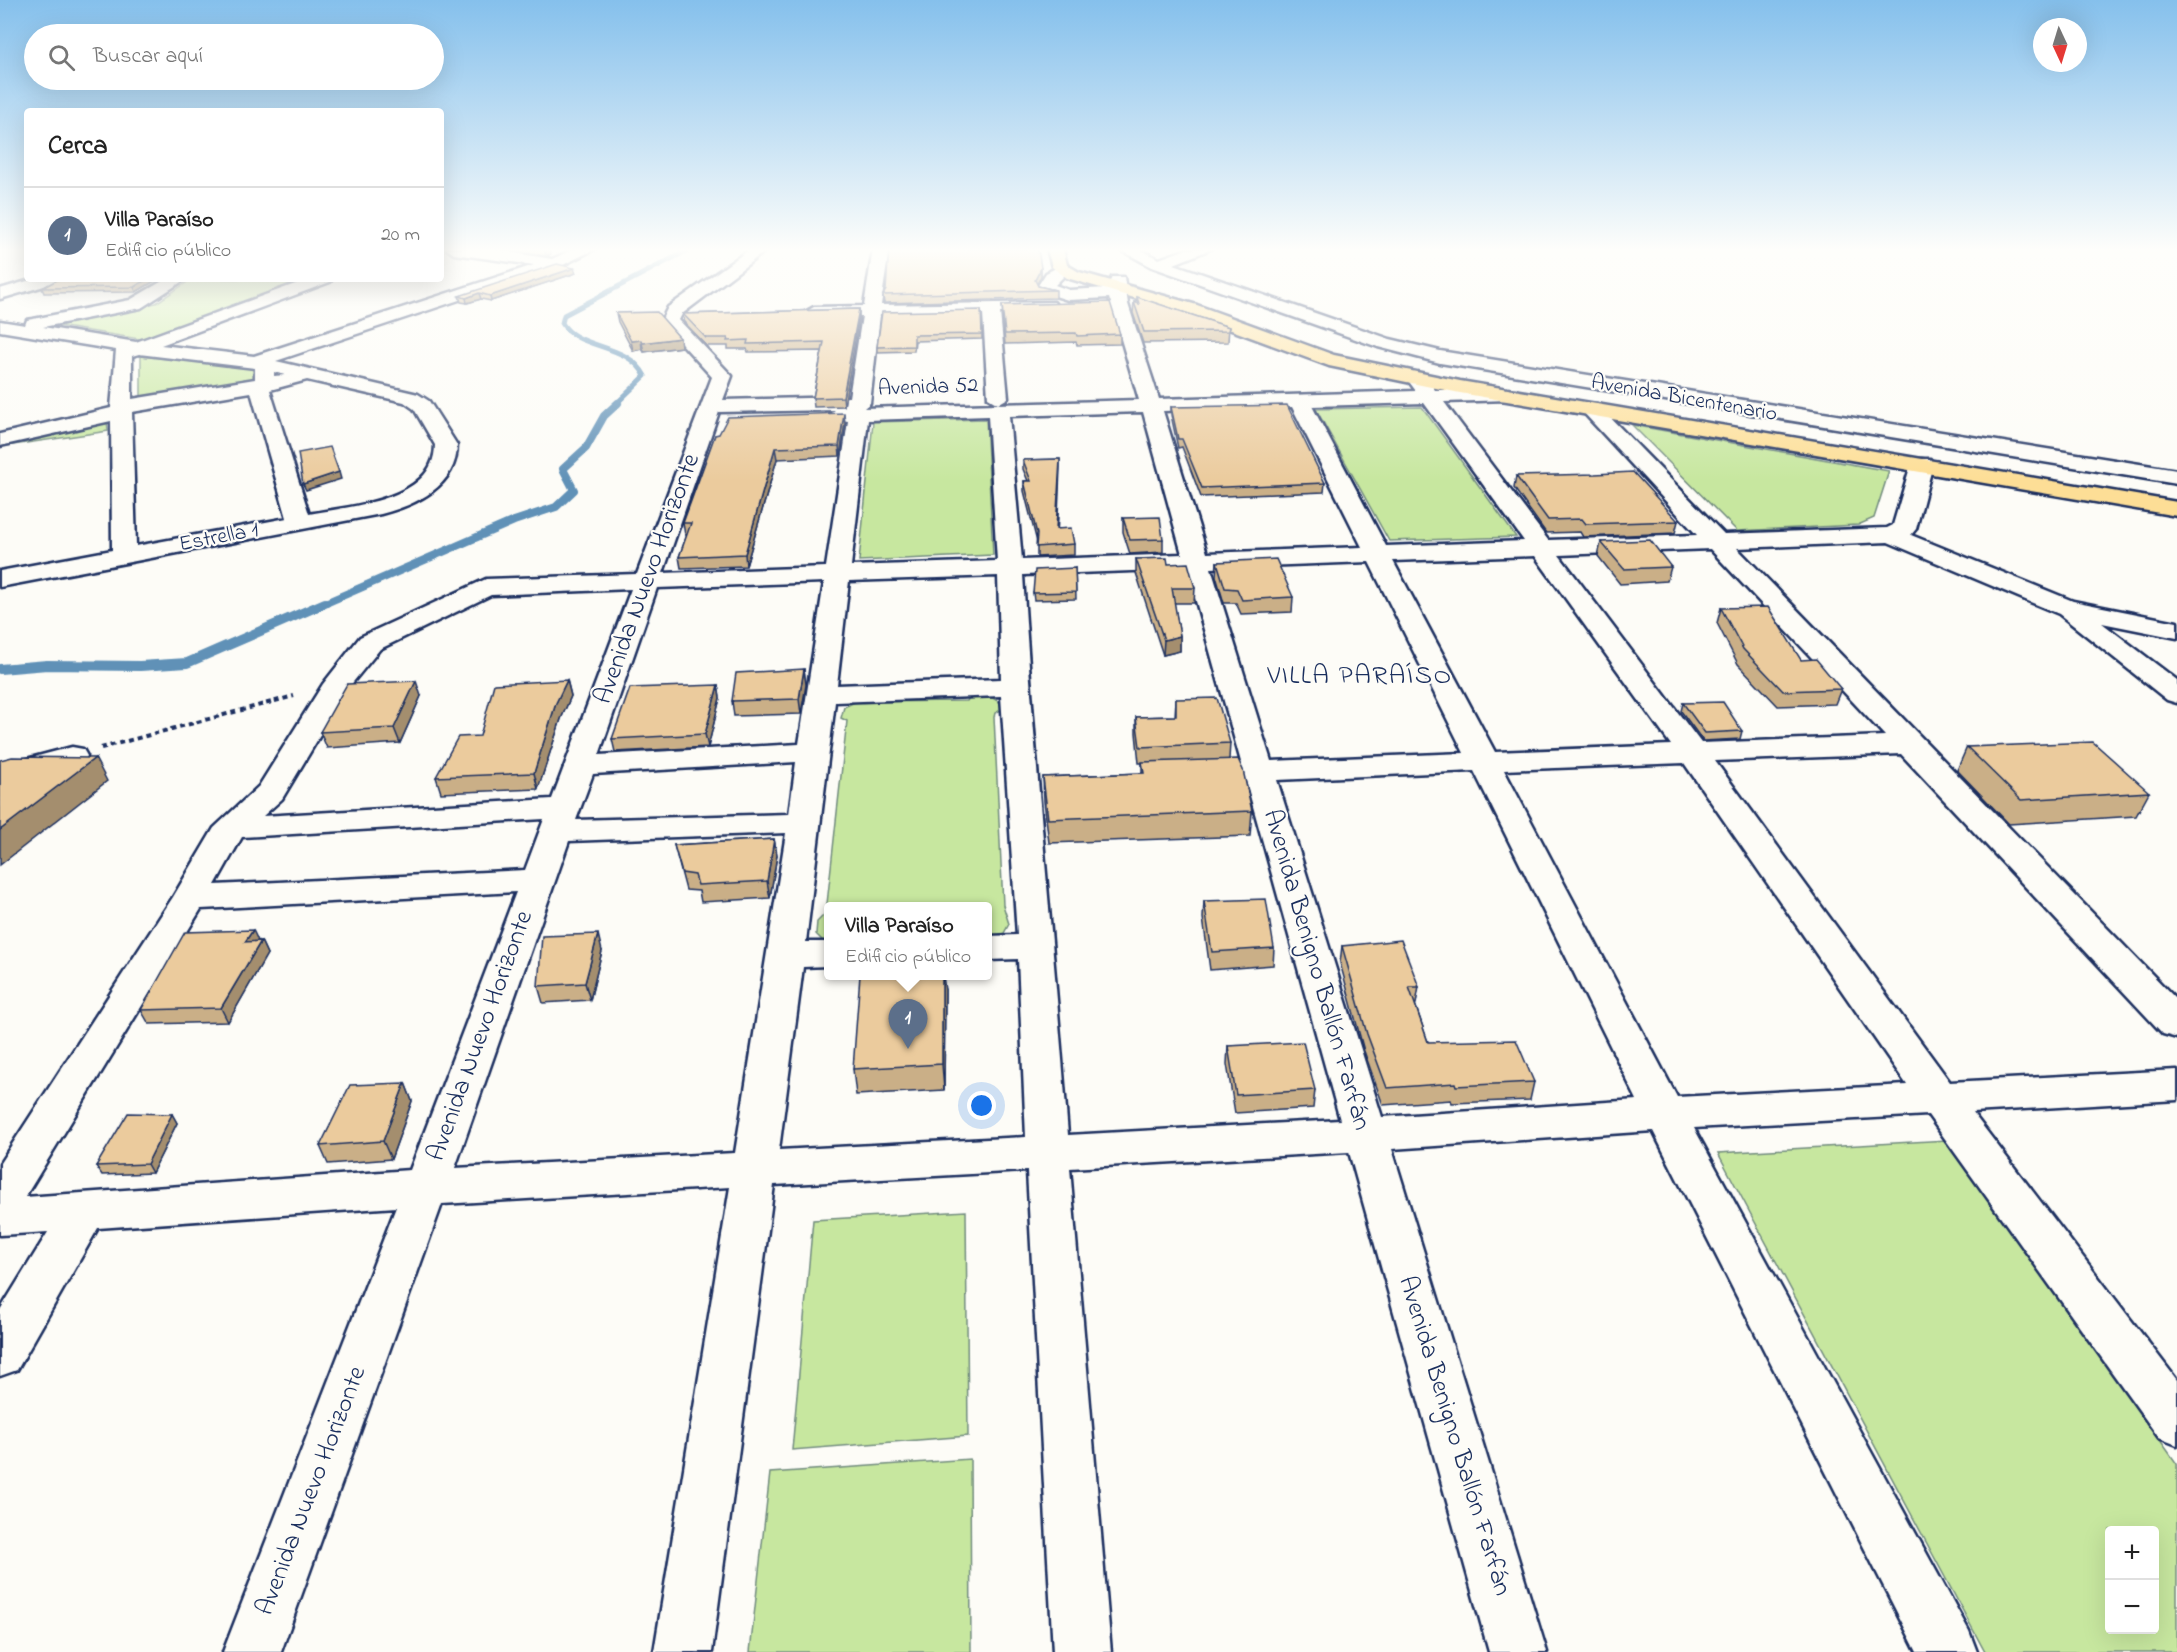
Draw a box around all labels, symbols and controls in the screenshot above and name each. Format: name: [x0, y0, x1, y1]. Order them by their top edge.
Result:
north arrow: [2033, 18, 2087, 72]
search box: [24, 24, 444, 90]
icon: search: [45, 41, 78, 74]
text: Buscar aquí: [93, 41, 203, 73]
text: Cerca: [48, 128, 108, 166]
text: Villa Paraíso: [105, 205, 214, 237]
text: 1: [64, 221, 71, 250]
text: 20 m: [381, 221, 420, 250]
text: Edificio público: [105, 237, 231, 266]
street label: Avenida Bicentenario: [1588, 367, 1780, 431]
street label: Avenida 52: [877, 370, 979, 406]
street label: Avenida Nuevo Horizonte: [585, 448, 711, 710]
street label: Estrella 1: [176, 515, 262, 561]
district label: VILLA PARAÍSO: [1266, 657, 1453, 696]
street label: Avenida Benigno Ballón Farfán: [1252, 805, 1380, 1135]
popup: [824, 902, 992, 980]
street label: Avenida Nuevo Horizonte: [418, 905, 544, 1167]
text: Villa Paraíso: [845, 911, 954, 943]
text: Edificio público: [845, 943, 971, 972]
pin: 1: [888, 1000, 928, 1049]
your location: [967, 1091, 996, 1120]
street label: Avenida Benigno Ballón Farfán: [1387, 1271, 1521, 1601]
street label: Avenida Nuevo Horizonte: [247, 1361, 377, 1621]
map controls: [2105, 1526, 2159, 1634]
button: +: [2105, 1526, 2159, 1580]
button: −: [2105, 1580, 2159, 1634]

